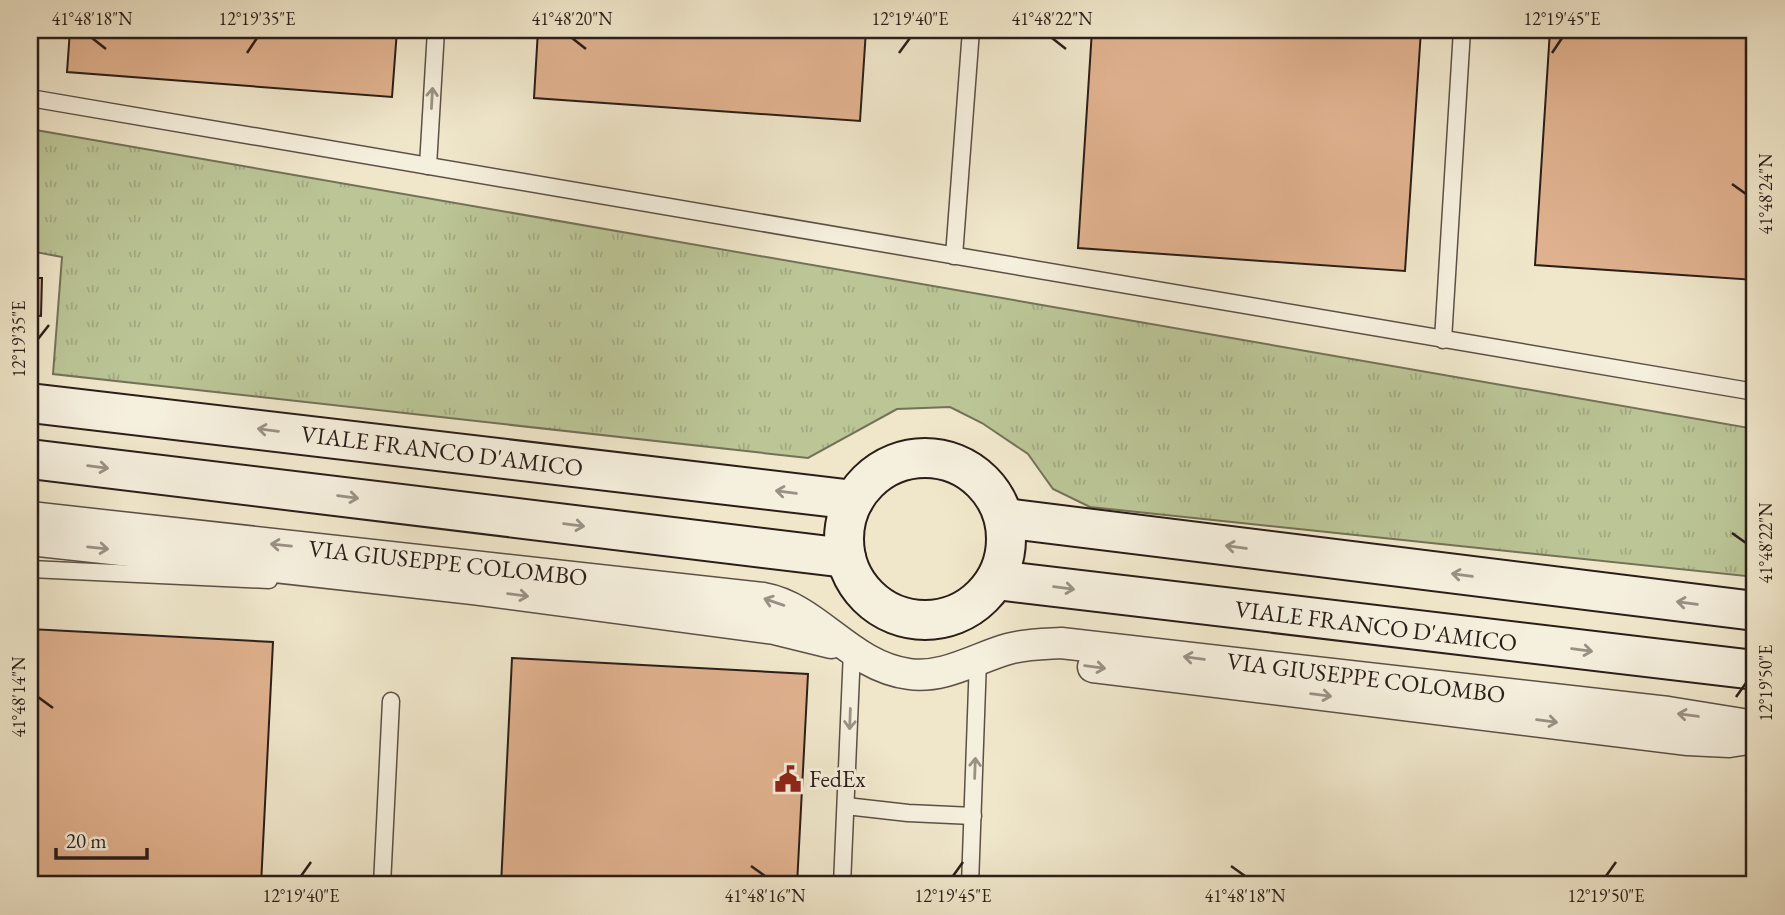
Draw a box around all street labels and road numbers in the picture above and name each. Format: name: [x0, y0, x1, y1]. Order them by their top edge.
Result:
street label: VIALE FRANCO D'AMICO: [299, 418, 585, 483]
street label: VIA GIUSEPPE COLOMBO: [307, 532, 589, 593]
street label: VIALE FRANCO D'AMICO: [1233, 593, 1519, 658]
street label: VIA GIUSEPPE COLOMBO: [1225, 645, 1507, 710]

